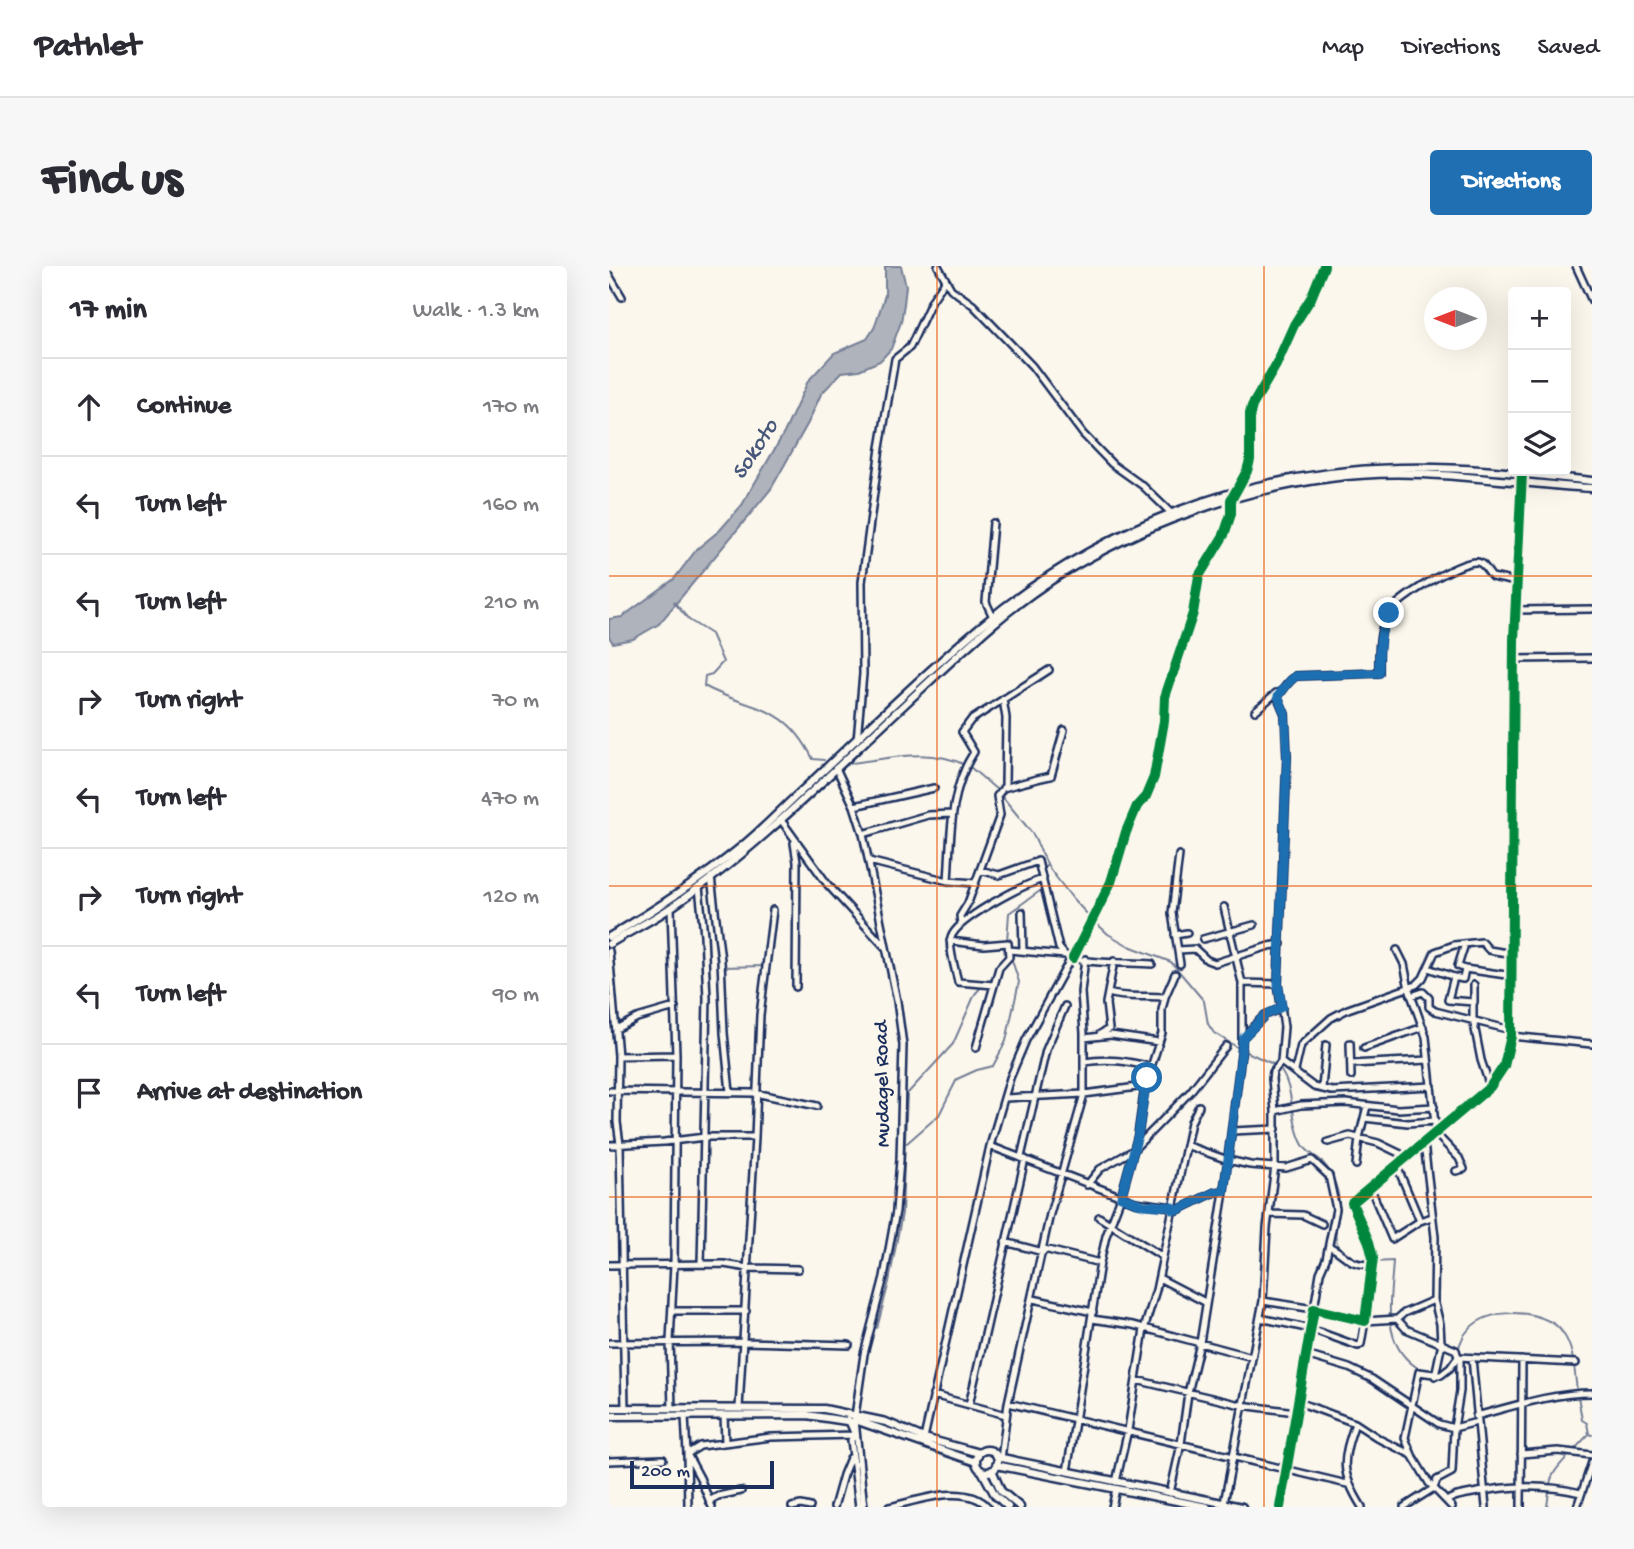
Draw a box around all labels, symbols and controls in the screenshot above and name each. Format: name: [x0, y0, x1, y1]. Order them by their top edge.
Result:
text: Pathlet: [35, 29, 141, 67]
text: Map: [1322, 34, 1364, 63]
text: Directions: [1402, 34, 1500, 63]
text: Saved: [1538, 34, 1599, 63]
button: Directions: [1430, 150, 1592, 215]
text: Find us: [42, 153, 182, 211]
north arrow: [1424, 287, 1487, 350]
map controls: [1508, 287, 1571, 476]
button: +: [1508, 287, 1571, 350]
text: 17 min: [70, 294, 147, 329]
text: Walk · 1.3 km: [413, 298, 539, 325]
button: −: [1508, 350, 1571, 413]
icon: ahead: [70, 388, 108, 426]
text: Continue: [137, 392, 231, 423]
text: 170 m: [483, 394, 539, 421]
button: layers: [1508, 413, 1571, 476]
water label: Sokoto: [727, 414, 786, 485]
icon: left: [70, 486, 108, 524]
text: Turn left: [137, 490, 225, 521]
text: 160 m: [483, 492, 539, 519]
icon: left: [70, 584, 108, 622]
text: Turn left: [137, 588, 225, 619]
text: 210 m: [484, 590, 539, 617]
route end: [1373, 597, 1404, 628]
icon: right: [70, 682, 108, 720]
text: Turn right: [137, 686, 241, 717]
text: 70 m: [492, 688, 539, 715]
icon: left: [70, 780, 108, 818]
text: Turn left: [137, 784, 225, 815]
text: 470 m: [481, 786, 539, 813]
icon: right: [70, 878, 108, 916]
text: Turn right: [137, 882, 241, 913]
text: 120 m: [484, 884, 539, 911]
icon: left: [70, 976, 108, 1014]
text: Turn left: [137, 980, 225, 1011]
text: 90 m: [493, 982, 539, 1009]
street label: Mudagel Road: [870, 1019, 898, 1148]
route start: [1131, 1062, 1162, 1093]
icon: arrive: [70, 1074, 108, 1112]
text: Arrive at destination: [137, 1078, 362, 1109]
scale bar: [630, 1458, 773, 1490]
text: 200 m: [641, 1461, 690, 1484]

